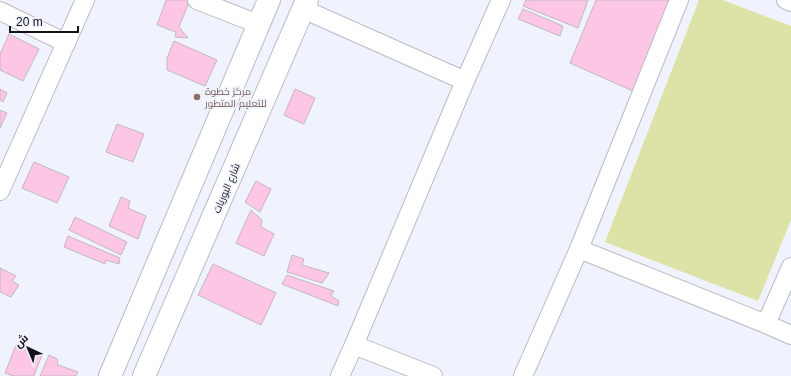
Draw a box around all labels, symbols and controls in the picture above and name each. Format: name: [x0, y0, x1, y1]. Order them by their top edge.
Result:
scale bar: [10, 8, 78, 34]
text: 20 m: [16, 15, 43, 29]
place label: مركز خطوة للتعليم المتطور: [204, 86, 267, 111]
marker: مركز خطوة للتعليم المتطور: [192, 92, 202, 102]
street label: شارع البوريات: [211, 162, 243, 215]
north arrow: [8, 328, 48, 368]
text: ش: [12, 332, 31, 351]

